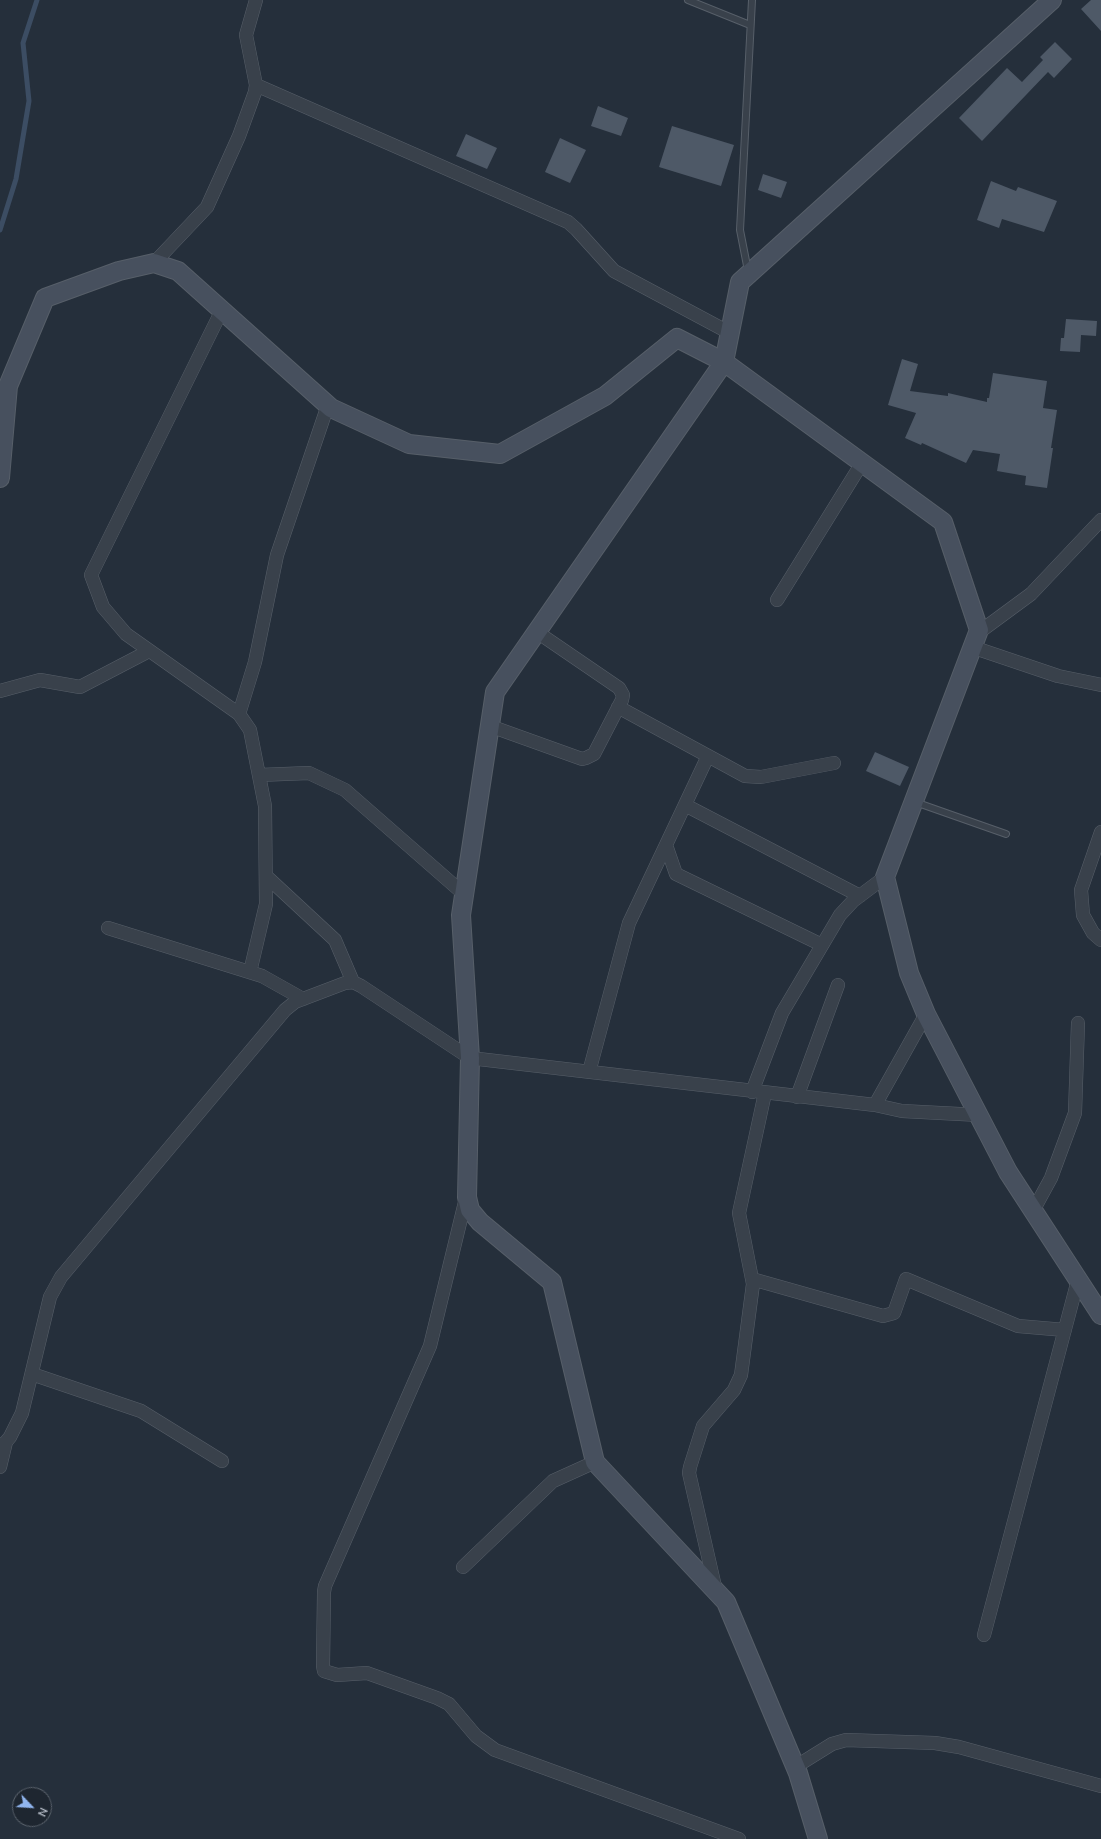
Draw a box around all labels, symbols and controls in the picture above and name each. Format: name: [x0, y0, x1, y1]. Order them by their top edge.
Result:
north arrow: [12, 1787, 52, 1827]
text: N: [34, 1805, 51, 1819]

